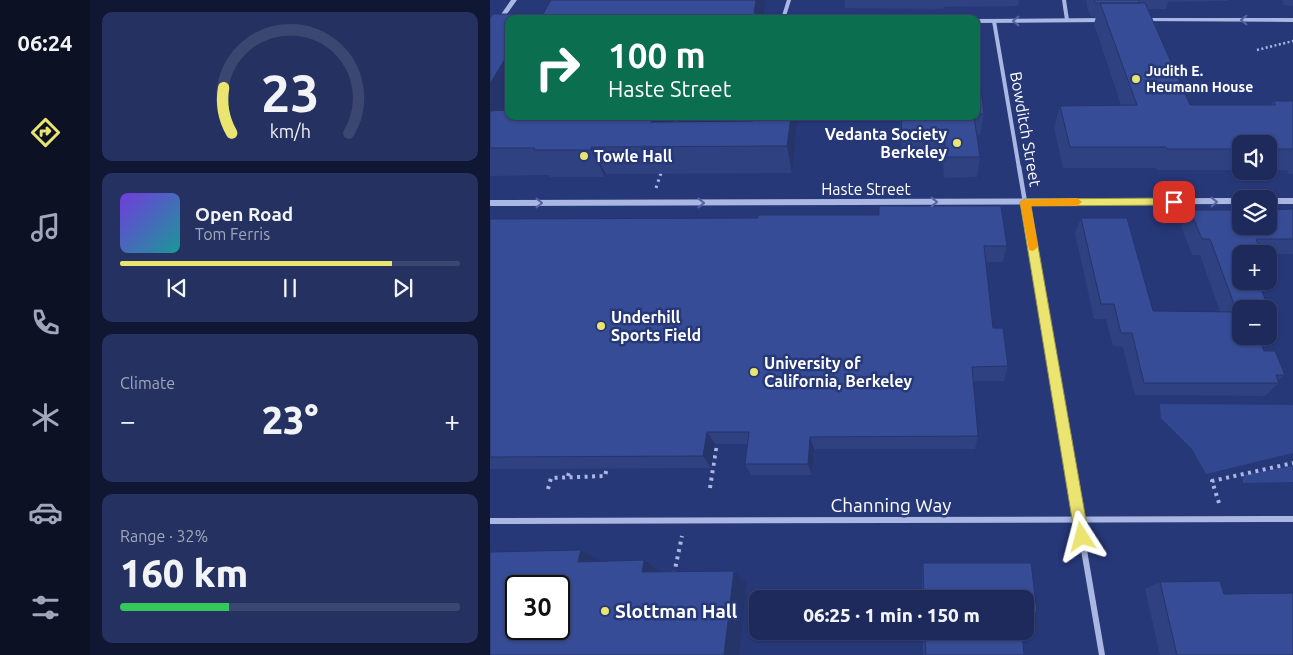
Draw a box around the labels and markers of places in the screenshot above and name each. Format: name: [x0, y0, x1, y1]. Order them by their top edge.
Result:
place label: Judith E. Heumann House: [1146, 63, 1253, 95]
marker: Judith E. Heumann House: [1130, 73, 1142, 85]
place label: Vedanta Society Berkeley: [825, 125, 947, 161]
marker: Vedanta Society Berkeley: [951, 137, 963, 149]
place label: Towle Hall: [594, 147, 672, 165]
marker: Towle Hall: [578, 150, 590, 162]
pin: [1153, 181, 1195, 223]
place label: Underhill Sports Field: [611, 308, 701, 344]
marker: Underhill Sports Field: [595, 320, 607, 332]
place label: University of California, Berkeley: [764, 354, 912, 390]
marker: University of California, Berkeley: [748, 366, 760, 378]
place label: Slottman Hall: [615, 600, 738, 622]
marker: Slottman Hall: [599, 605, 611, 617]

